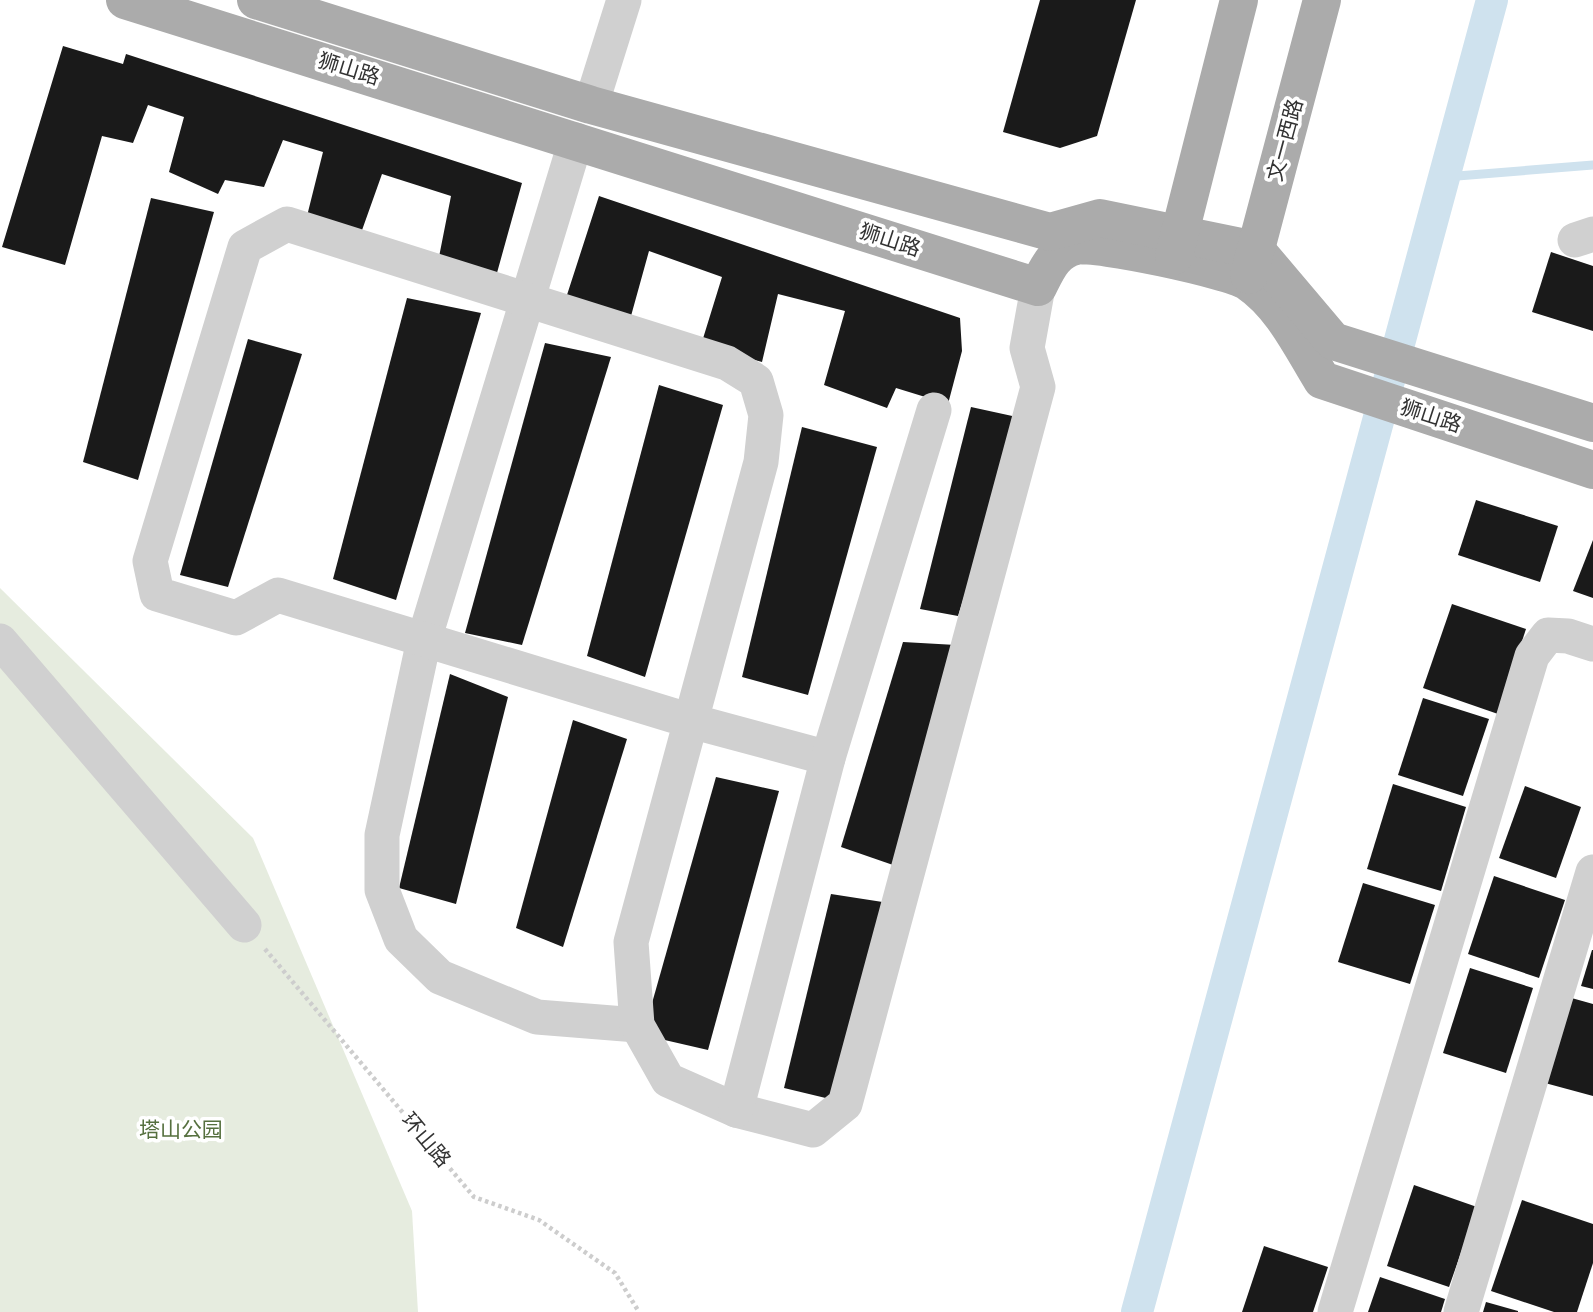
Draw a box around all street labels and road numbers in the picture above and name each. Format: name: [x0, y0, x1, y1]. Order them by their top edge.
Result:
street label: 狮山路: [315, 46, 383, 91]
street label: 文一西路: [1261, 96, 1308, 184]
street label: 狮山路: [856, 217, 924, 262]
street label: 狮山路: [1397, 393, 1465, 438]
street label: 环山路: [396, 1107, 457, 1172]

